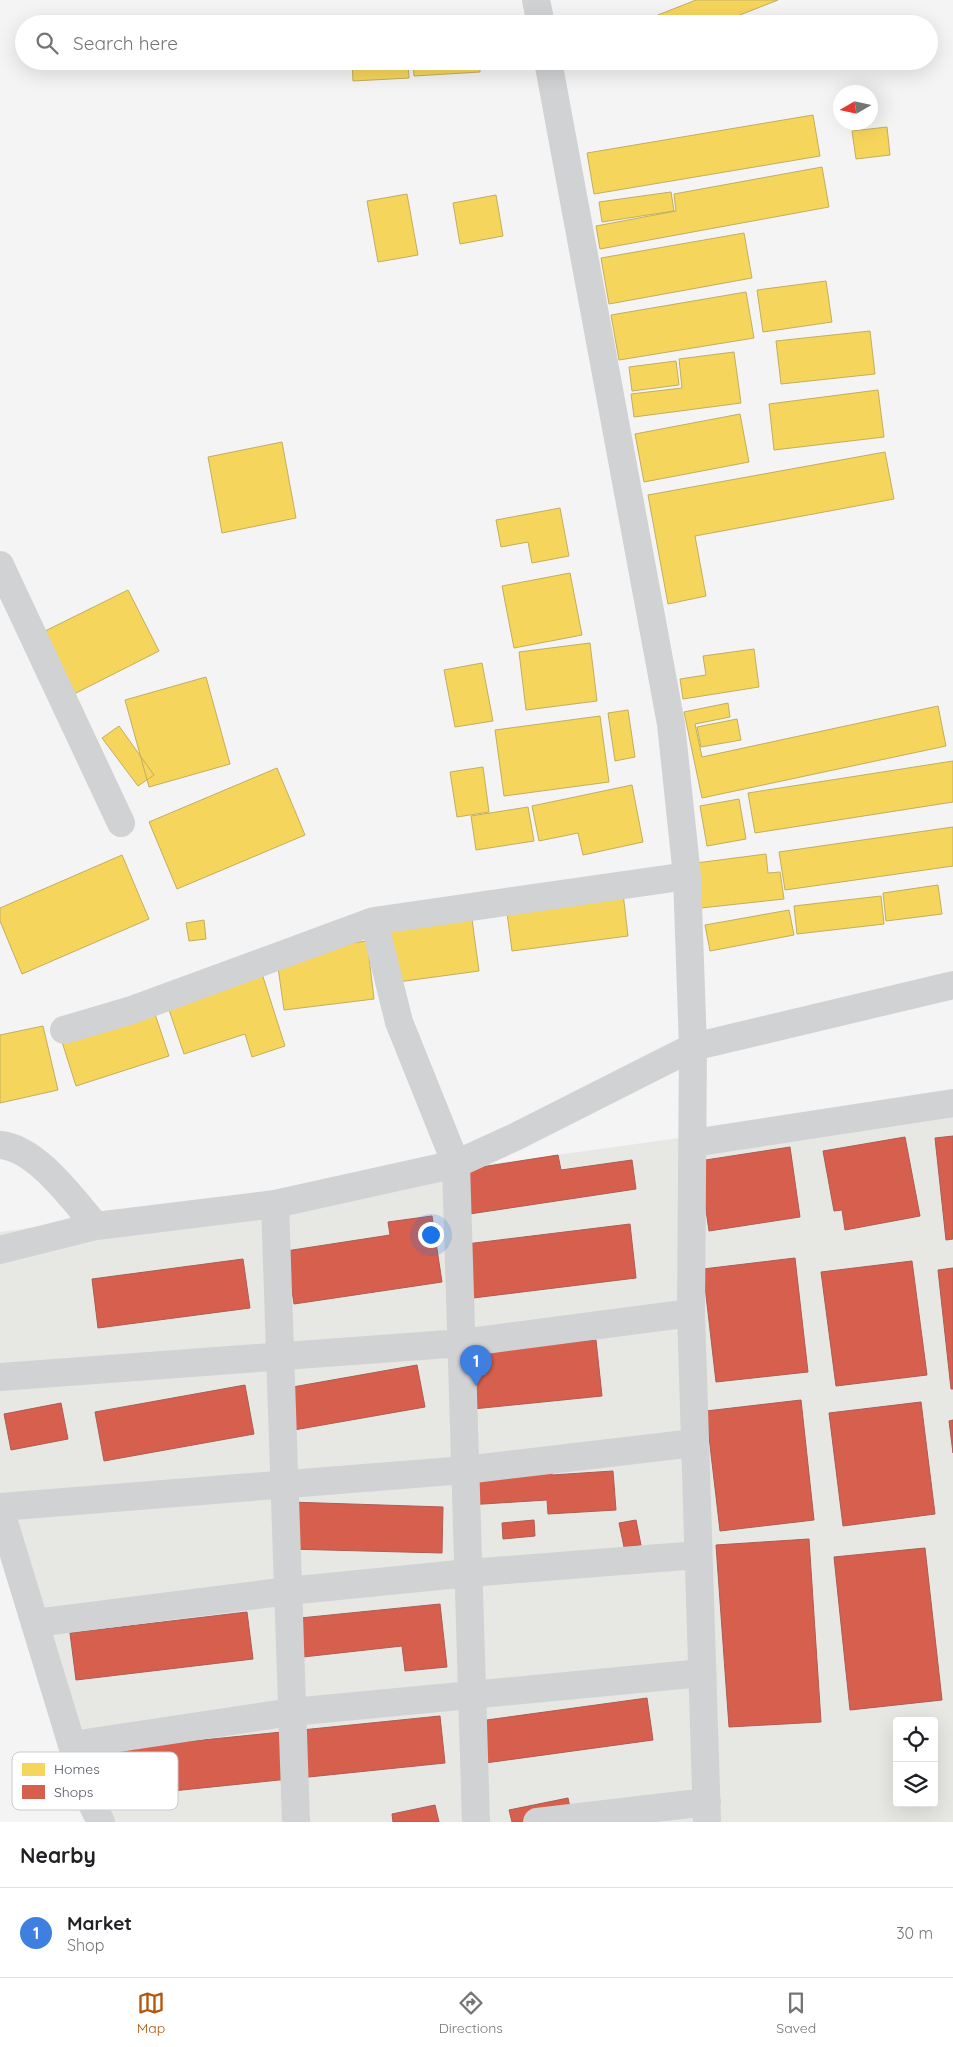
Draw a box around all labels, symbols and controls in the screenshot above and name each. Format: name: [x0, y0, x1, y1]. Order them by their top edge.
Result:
search box: [15, 15, 938, 70]
icon: search: [33, 29, 61, 57]
text: Search here: [73, 31, 178, 55]
north arrow: [833, 85, 878, 130]
your location: [418, 1222, 444, 1248]
pin: 1: [460, 1345, 492, 1386]
map controls: [893, 1717, 938, 1807]
button: locate: [893, 1717, 938, 1762]
legend: [12, 1752, 178, 1810]
text: Homes: [54, 1760, 100, 1778]
button: layers: [893, 1762, 938, 1807]
text: Shops: [54, 1783, 93, 1801]
text: Nearby: [20, 1842, 96, 1868]
text: Market: [67, 1911, 132, 1935]
text: 1: [33, 1923, 39, 1943]
text: 30 m: [896, 1923, 933, 1943]
text: Shop: [67, 1935, 104, 1955]
tab: Map: [137, 1989, 165, 2037]
tab: Directions: [439, 1989, 503, 2037]
tab: Saved: [776, 1989, 816, 2037]

